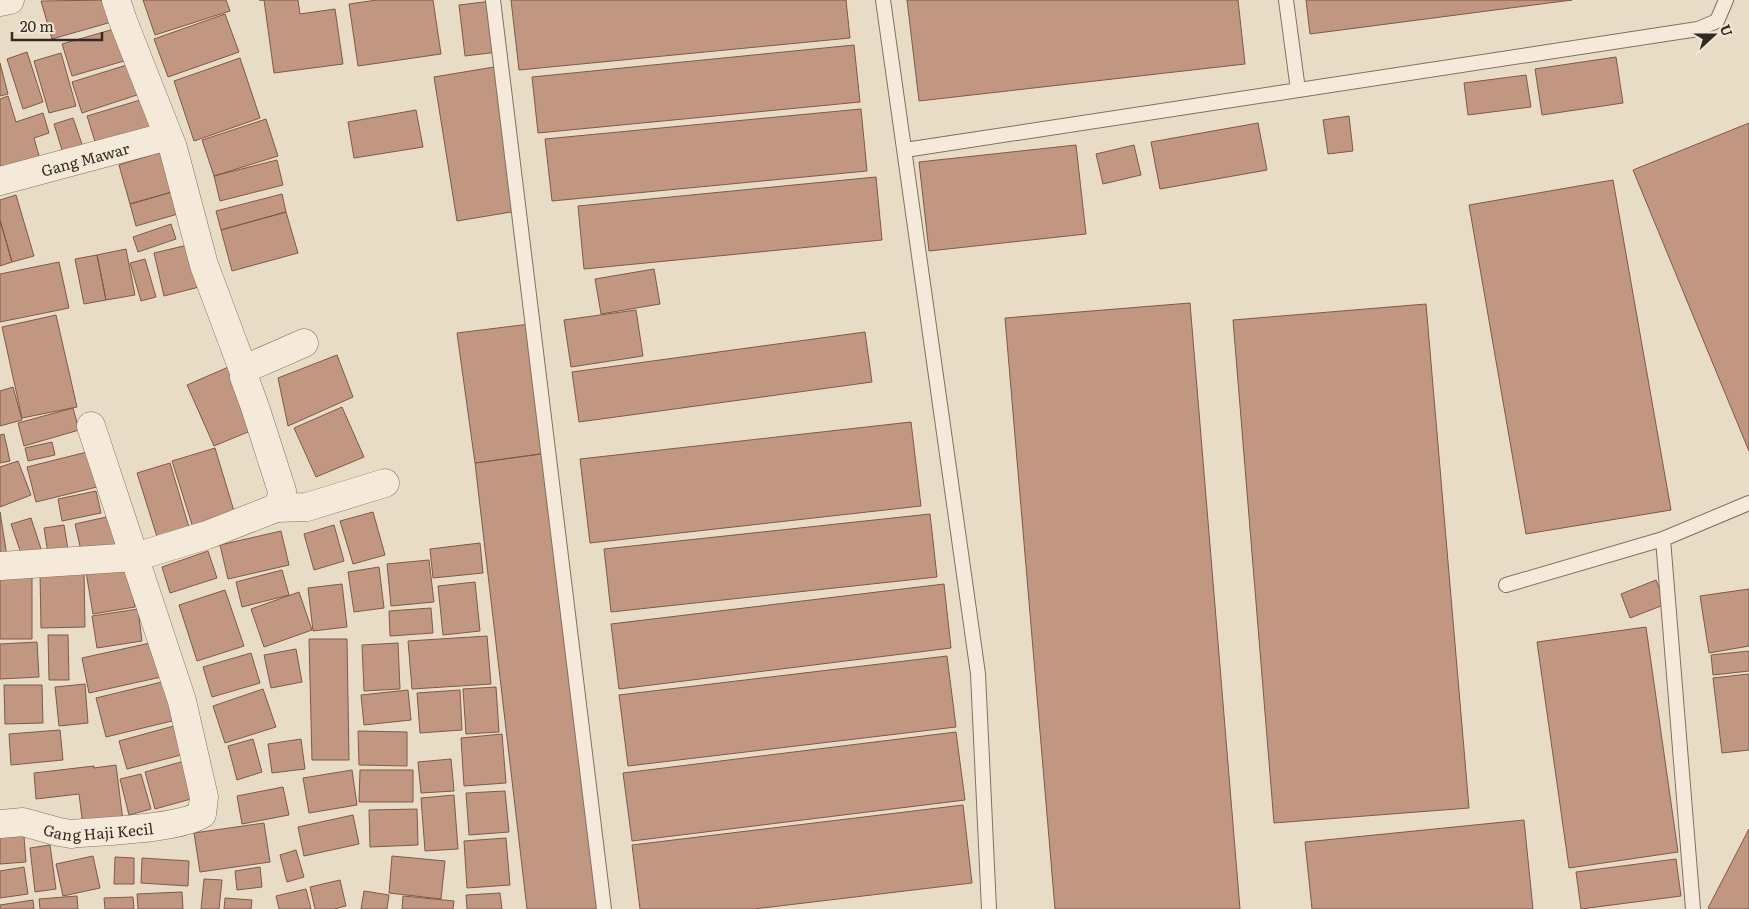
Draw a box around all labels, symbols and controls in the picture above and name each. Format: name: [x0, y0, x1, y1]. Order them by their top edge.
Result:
scale bar: [12, 10, 102, 42]
north arrow: [1689, 10, 1739, 60]
text: 20 m: [20, 14, 54, 37]
text: U: [1716, 21, 1738, 39]
street label: Gang Mawar: [38, 135, 132, 181]
street label: Gang Haji Kecil: [41, 815, 155, 846]

